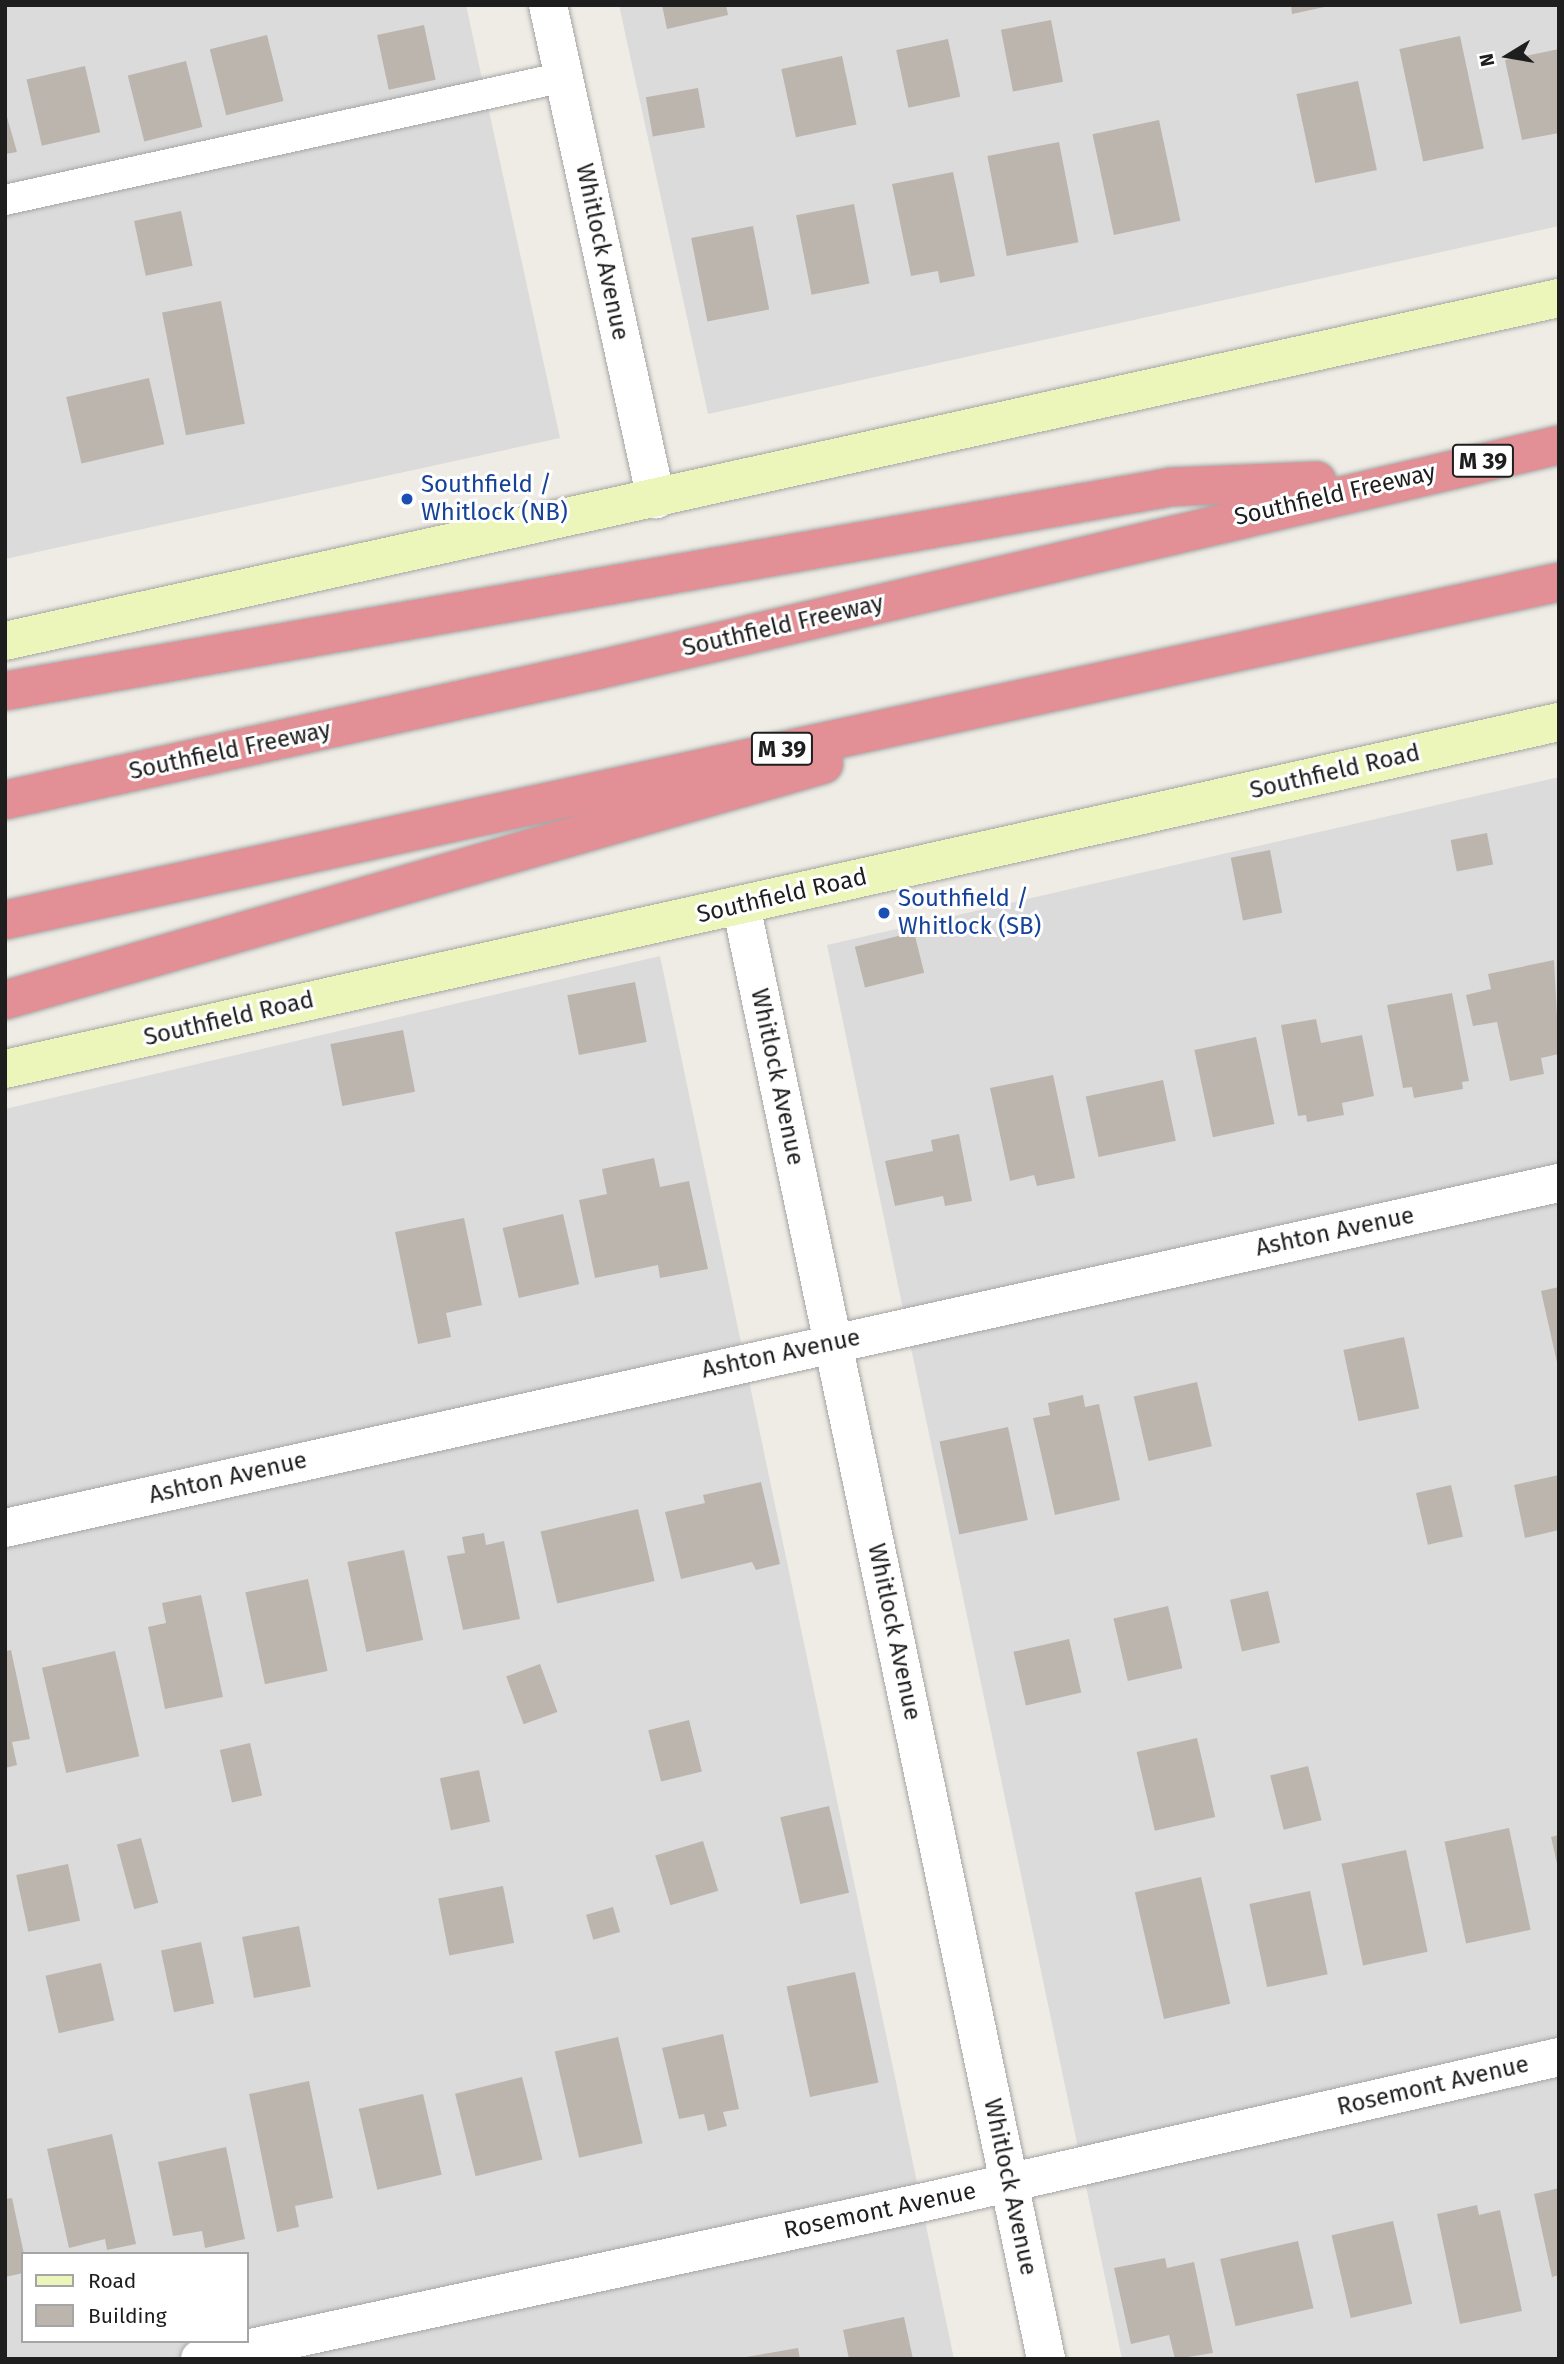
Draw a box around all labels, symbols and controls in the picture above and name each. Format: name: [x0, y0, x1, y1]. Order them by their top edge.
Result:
north arrow: [1473, 21, 1543, 91]
text: N: [1474, 52, 1499, 68]
street label: Whitlock Avenue: [569, 161, 635, 343]
road number: M 39: [1452, 442, 1514, 481]
street label: Southfield Freeway: [1232, 458, 1438, 532]
place label: Southfield / Whitlock (NB): [421, 471, 568, 527]
marker: Southfield / Whitlock (NB): [399, 491, 415, 507]
street label: Southfield Freeway: [680, 589, 886, 663]
street label: Southfield Freeway: [127, 716, 333, 786]
road number: M 39: [750, 730, 814, 768]
street label: Southfield Road: [1247, 738, 1423, 806]
street label: Southfield Road: [694, 862, 870, 930]
place label: Southfield / Whitlock (SB): [898, 885, 1041, 941]
marker: Southfield / Whitlock (SB): [876, 905, 892, 921]
street label: Southfield Road: [141, 985, 317, 1053]
street label: Whitlock Avenue: [744, 986, 810, 1168]
street label: Ashton Avenue: [1253, 1201, 1417, 1263]
street label: Ashton Avenue: [699, 1323, 863, 1385]
street label: Ashton Avenue: [146, 1446, 310, 1510]
street label: Whitlock Avenue: [861, 1541, 927, 1723]
street label: Rosemont Avenue: [1334, 2050, 1532, 2122]
street label: Whitlock Avenue: [977, 2096, 1043, 2278]
street label: Rosemont Avenue: [781, 2177, 979, 2245]
legend: [21, 2252, 248, 2343]
text: Road: [88, 2268, 136, 2294]
text: Building: [88, 2303, 167, 2329]

